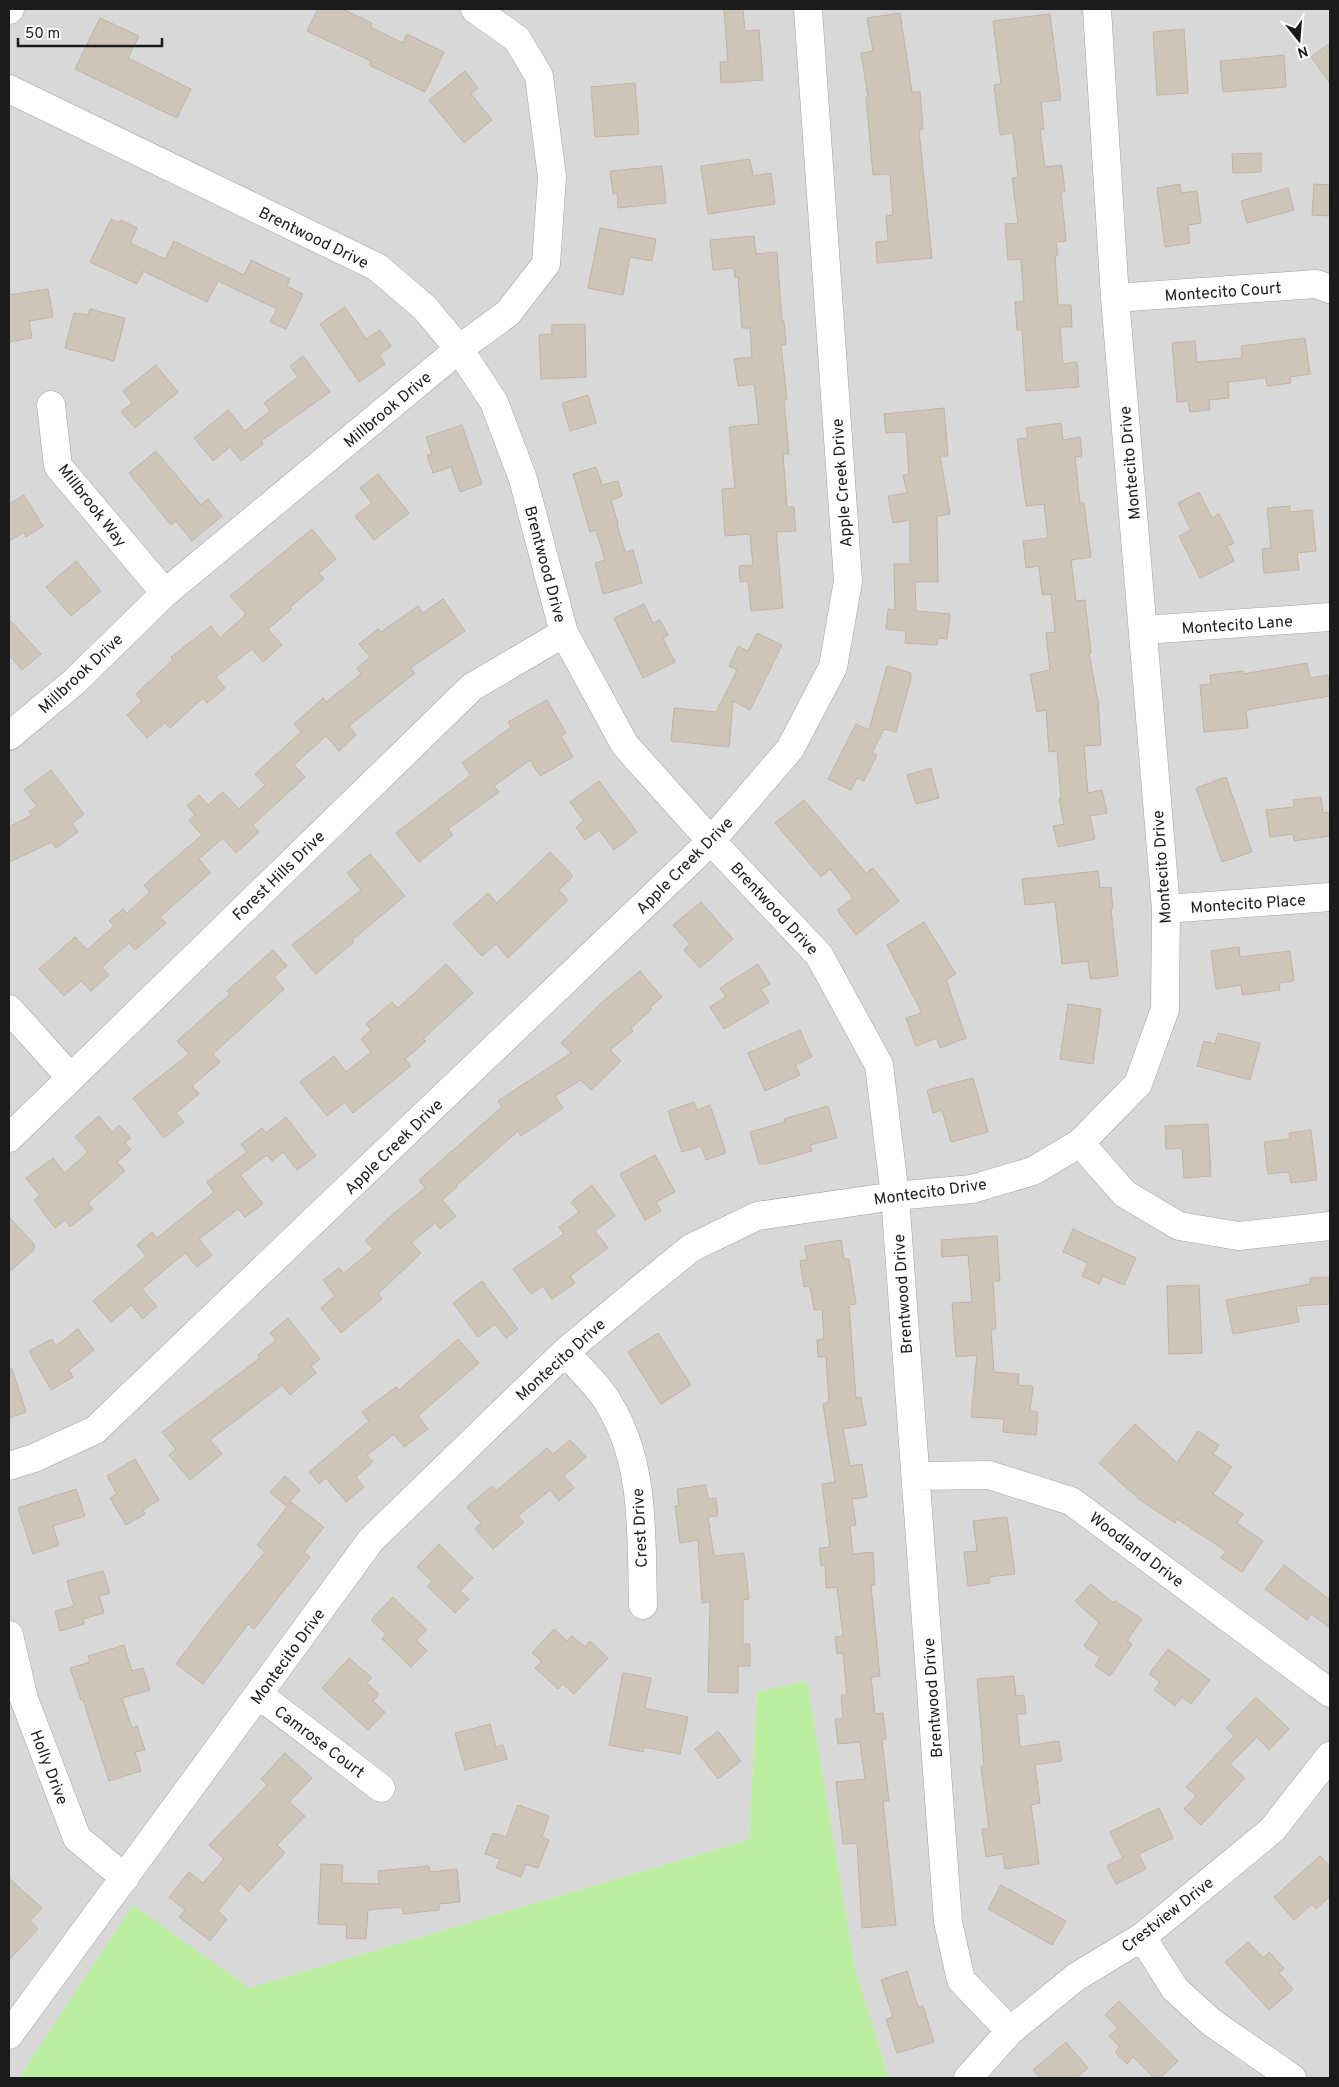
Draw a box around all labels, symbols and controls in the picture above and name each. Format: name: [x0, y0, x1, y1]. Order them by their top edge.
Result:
scale bar: [18, 15, 161, 47]
north arrow: [1274, 15, 1324, 65]
text: 50 m: [25, 25, 60, 44]
text: N: [1295, 41, 1310, 61]
street label: Brentwood Drive: [255, 204, 371, 274]
street label: Montecito Court: [1164, 279, 1282, 307]
street label: Millbrook Drive: [340, 368, 436, 453]
street label: Montecito Drive: [1116, 405, 1146, 520]
street label: Apple Creek Drive: [829, 418, 857, 548]
street label: Millbrook Way: [53, 461, 130, 552]
street label: Brentwood Drive: [519, 504, 569, 625]
street label: Montecito Lane: [1181, 612, 1293, 640]
street label: Millbrook Drive: [35, 630, 128, 719]
street label: Montecito Drive: [1149, 809, 1177, 924]
street label: Apple Creek Drive: [633, 814, 738, 919]
street label: Forest Hills Drive: [229, 827, 330, 926]
street label: Brentwood Drive: [725, 859, 822, 960]
street label: Montecito Place: [1190, 891, 1307, 919]
street label: Apple Creek Drive: [341, 1095, 448, 1200]
street label: Montecito Drive: [873, 1175, 988, 1211]
street label: Brentwood Drive: [890, 1233, 918, 1354]
street label: Montecito Drive: [512, 1315, 610, 1406]
street label: Crest Drive: [629, 1488, 653, 1568]
street label: Woodland Drive: [1085, 1509, 1187, 1593]
street label: Montecito Drive: [247, 1605, 330, 1709]
street label: Brentwood Drive: [920, 1637, 948, 1758]
street label: Camrose Court: [270, 1702, 368, 1783]
street label: Holly Drive: [25, 1727, 72, 1808]
street label: Crestview Drive: [1118, 1873, 1218, 1958]

